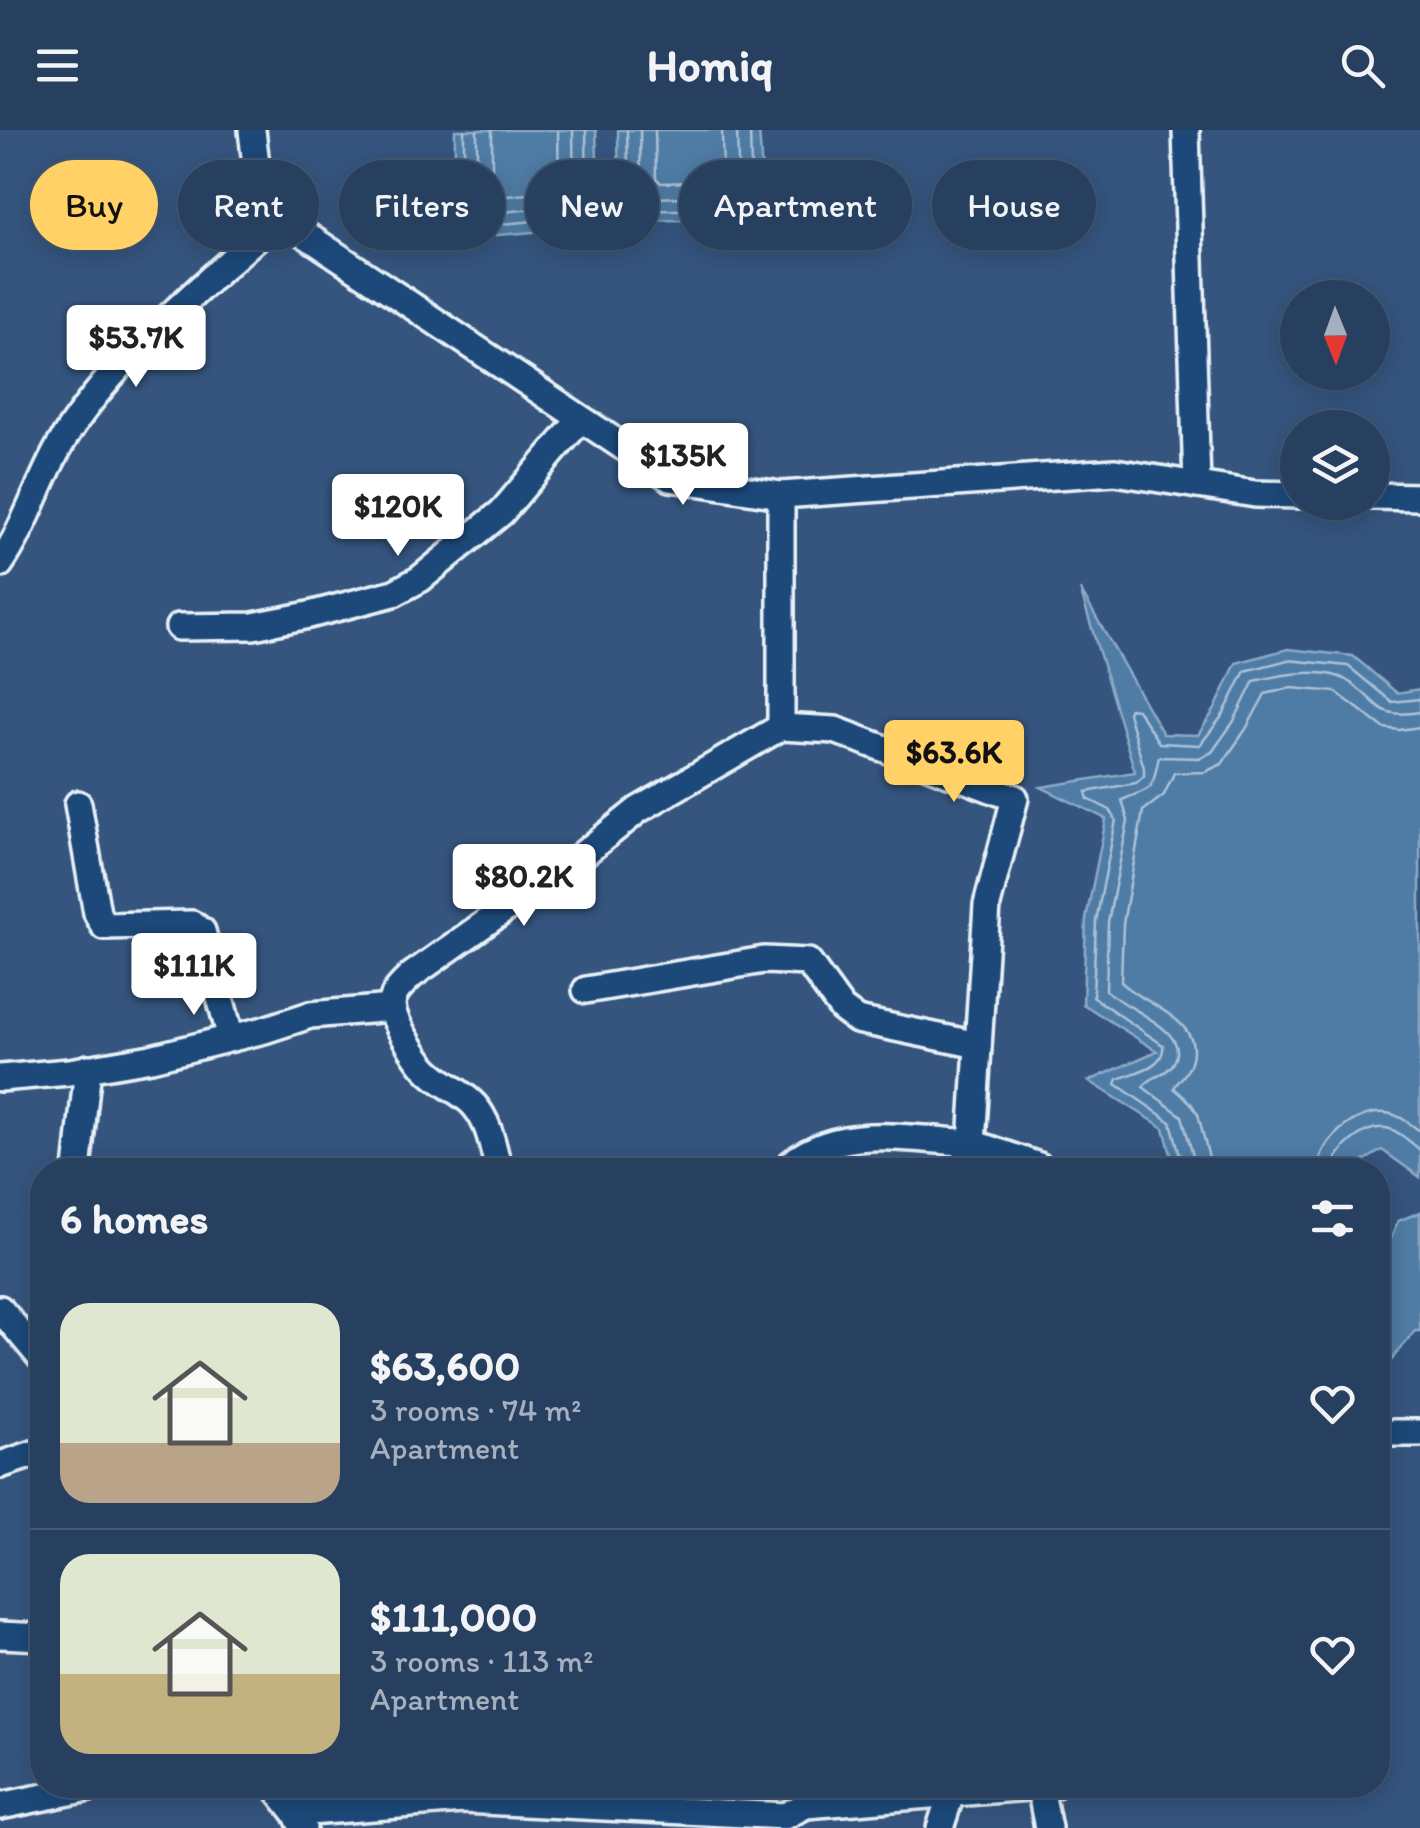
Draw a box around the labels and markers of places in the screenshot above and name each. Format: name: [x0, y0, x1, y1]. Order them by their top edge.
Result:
pin: $53.7K: [55, 305, 217, 390]
pin: $135K: [613, 423, 753, 508]
pin: $120K: [328, 474, 468, 559]
pin: $63.6K: [873, 720, 1035, 805]
pin: $80.2K: [443, 844, 605, 929]
pin: $111K: [124, 933, 264, 1018]

